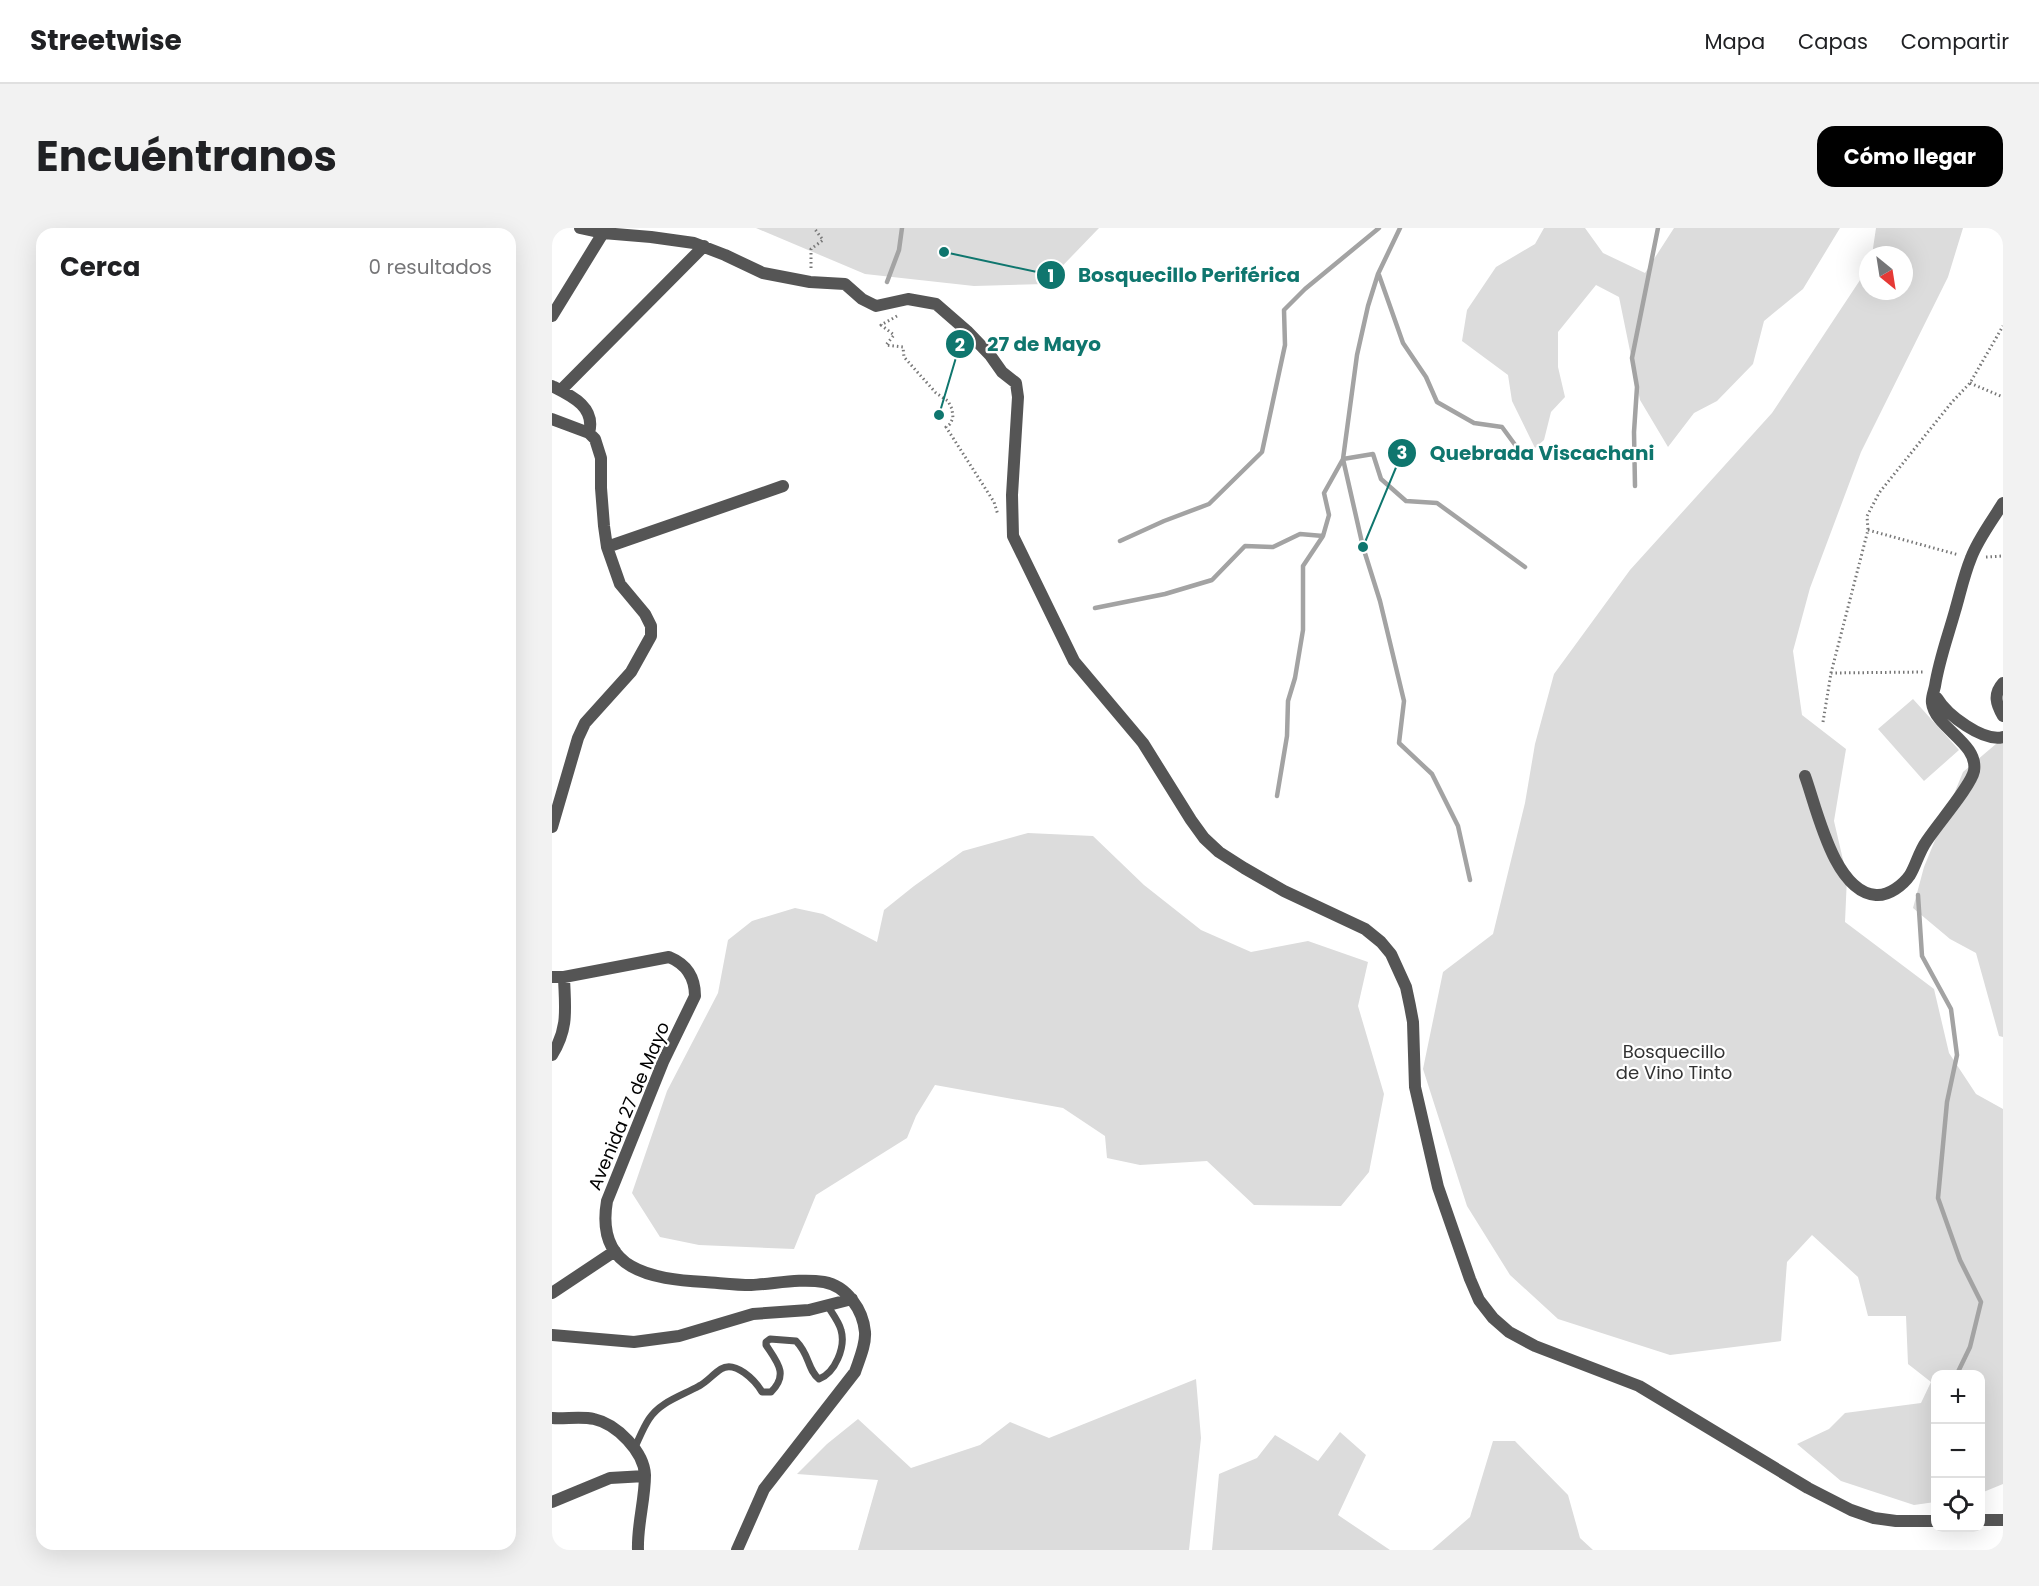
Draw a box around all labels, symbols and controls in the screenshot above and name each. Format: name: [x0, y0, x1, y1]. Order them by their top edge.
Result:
text: Streetwise: [30, 21, 182, 60]
text: Mapa: [1704, 27, 1765, 56]
text: Capas: [1798, 27, 1868, 56]
text: Compartir: [1901, 27, 2009, 56]
button: Cómo llegar: [1817, 126, 2003, 187]
text: Encuéntranos: [36, 127, 337, 186]
north arrow: [1859, 246, 1913, 300]
text: Cerca: [60, 249, 140, 285]
text: 0 resultados: [369, 253, 492, 281]
callout: Bosquecillo Periférica: [1036, 256, 1312, 294]
text: Bosquecillo Periférica: [1078, 261, 1300, 289]
text: 1: [1048, 263, 1054, 288]
callout: 27 de Mayo: [945, 325, 1113, 363]
text: 27 de Mayo: [987, 330, 1101, 358]
text: 2: [955, 332, 965, 357]
callout: Quebrada Viscachani: [1387, 434, 1666, 472]
text: Quebrada Viscachani: [1430, 439, 1654, 467]
text: 3: [1397, 440, 1407, 465]
street label: Avenida 27 de Mayo: [582, 1018, 675, 1194]
park label: Bosquecillo de Vino Tinto: [1616, 1039, 1732, 1085]
map controls: [1931, 1370, 1985, 1532]
button: +: [1931, 1370, 1985, 1424]
button: −: [1931, 1424, 1985, 1478]
button: locate: [1931, 1478, 1985, 1532]

